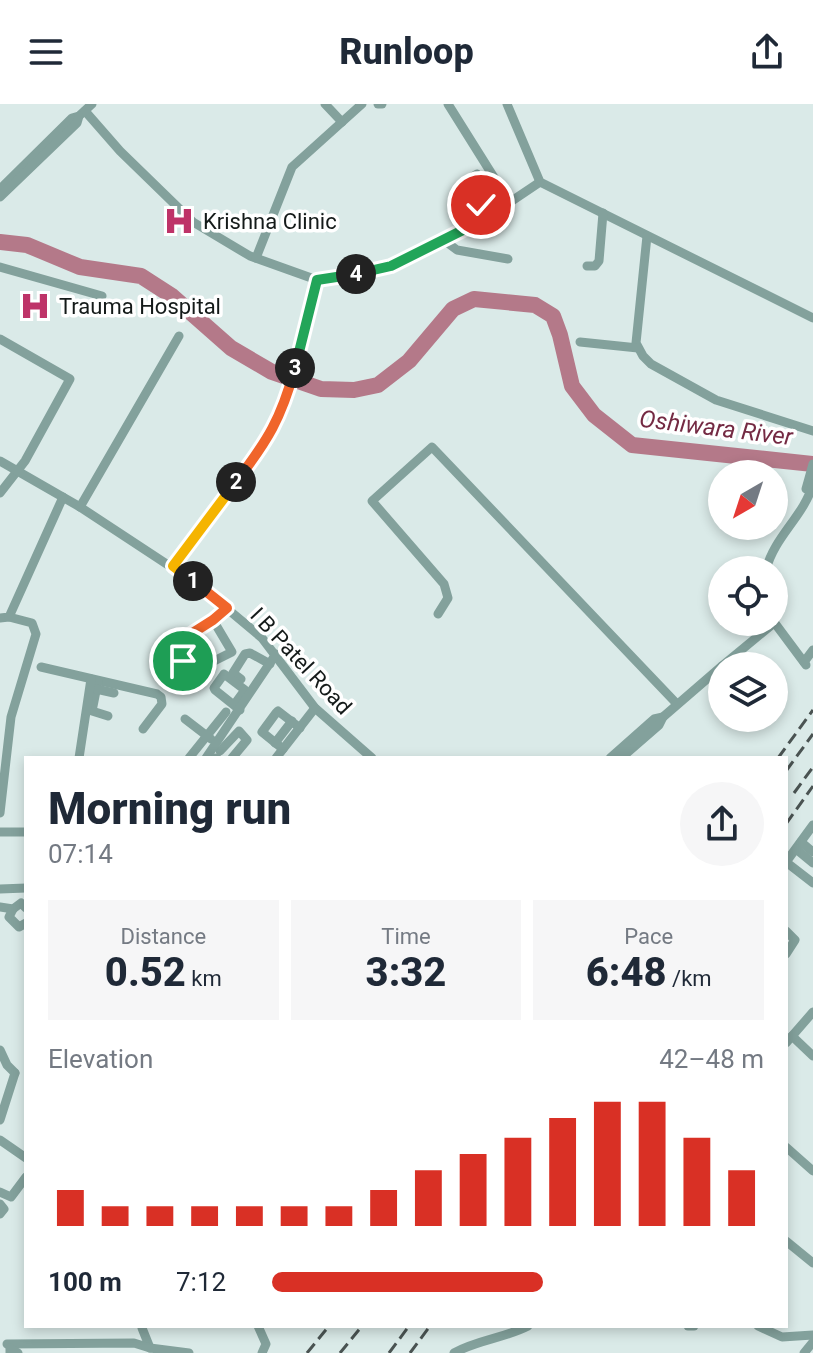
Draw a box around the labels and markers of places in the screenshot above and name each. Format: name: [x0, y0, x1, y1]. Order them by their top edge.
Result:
pin: [447, 171, 515, 239]
hospital icon: Krishna Clinic: [162, 204, 196, 238]
place label: Krishna Clinic: [203, 209, 337, 234]
pin: 4: [336, 254, 376, 294]
hospital icon: Trauma Hospital: [18, 289, 52, 323]
place label: Trauma Hospital: [59, 294, 221, 319]
pin: 3: [275, 348, 315, 388]
pin: 2: [216, 462, 256, 502]
pin: 1: [173, 561, 213, 601]
pin: [149, 627, 217, 695]

